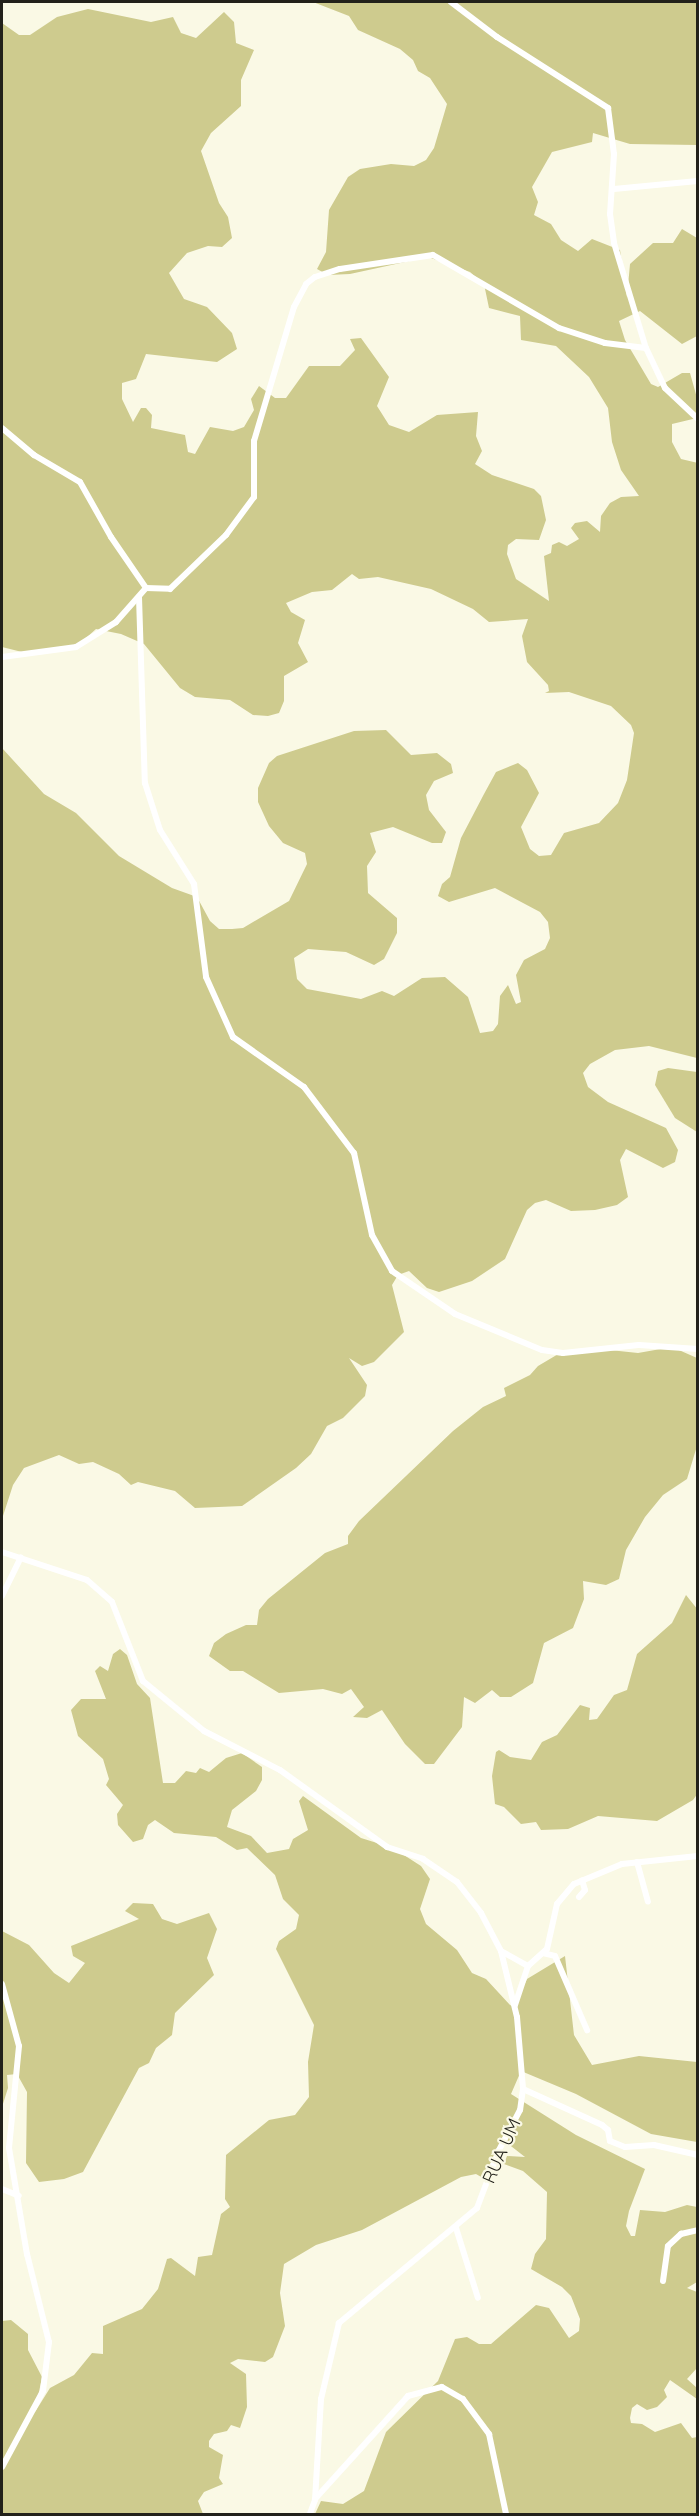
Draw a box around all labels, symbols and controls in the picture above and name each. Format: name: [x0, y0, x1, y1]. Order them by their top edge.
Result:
street label: RUA UM: [478, 2115, 526, 2187]

